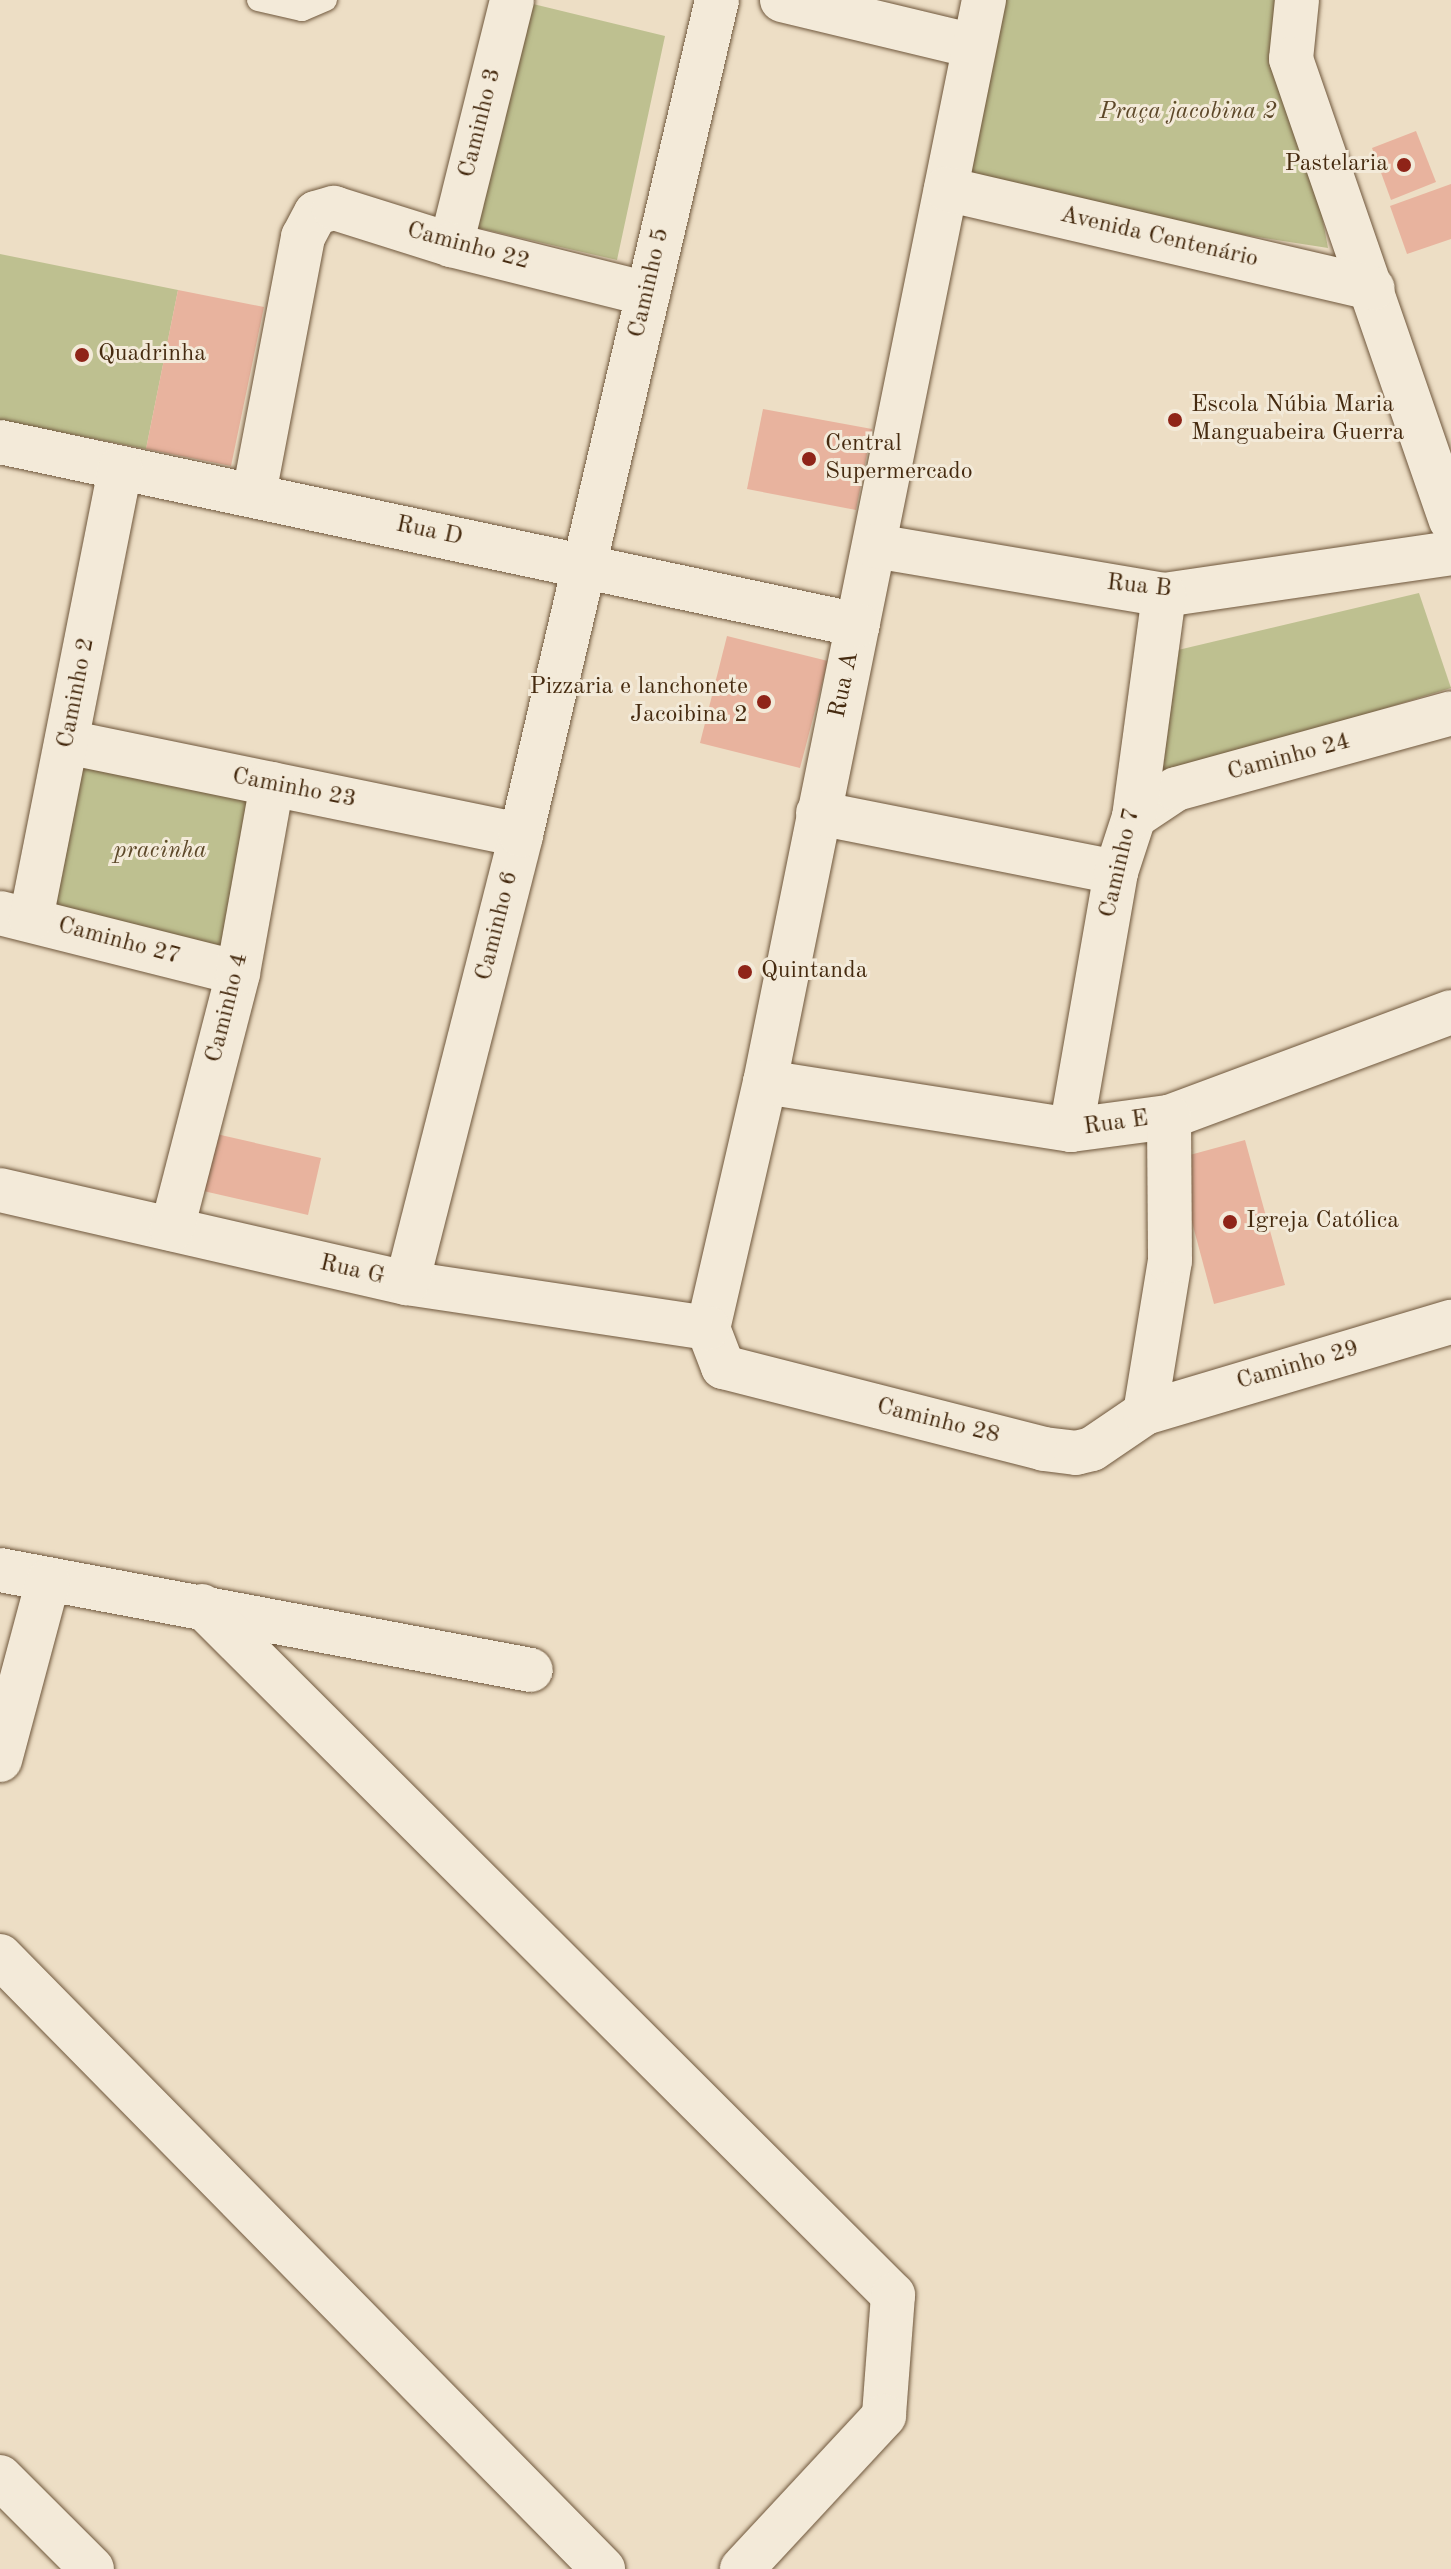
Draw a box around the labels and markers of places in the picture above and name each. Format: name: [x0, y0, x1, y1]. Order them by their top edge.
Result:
place label: Pastelaria: [1285, 151, 1388, 179]
marker: Pastelaria: [1395, 156, 1413, 174]
place label: Quadrinha: [98, 341, 206, 369]
marker: Quadrinha: [73, 346, 91, 364]
place label: Escola Núbia Maria Manguabeira Guerra: [1191, 392, 1404, 448]
marker: Escola Núbia Maria Manguabeira Guerra: [1166, 411, 1184, 429]
place label: Central Supermercado: [825, 431, 973, 487]
marker: Central Supermercado: [800, 450, 818, 468]
place label: Pizzaria e lanchonete Jacoibina 2: [529, 674, 748, 730]
marker: Pizzaria e lanchonete Jacoibina 2: [755, 693, 773, 711]
place label: Quintanda: [761, 958, 868, 986]
marker: Quintanda: [736, 963, 754, 981]
place label: Igreja Católica: [1246, 1208, 1399, 1236]
marker: Igreja Católica: [1221, 1213, 1239, 1231]

